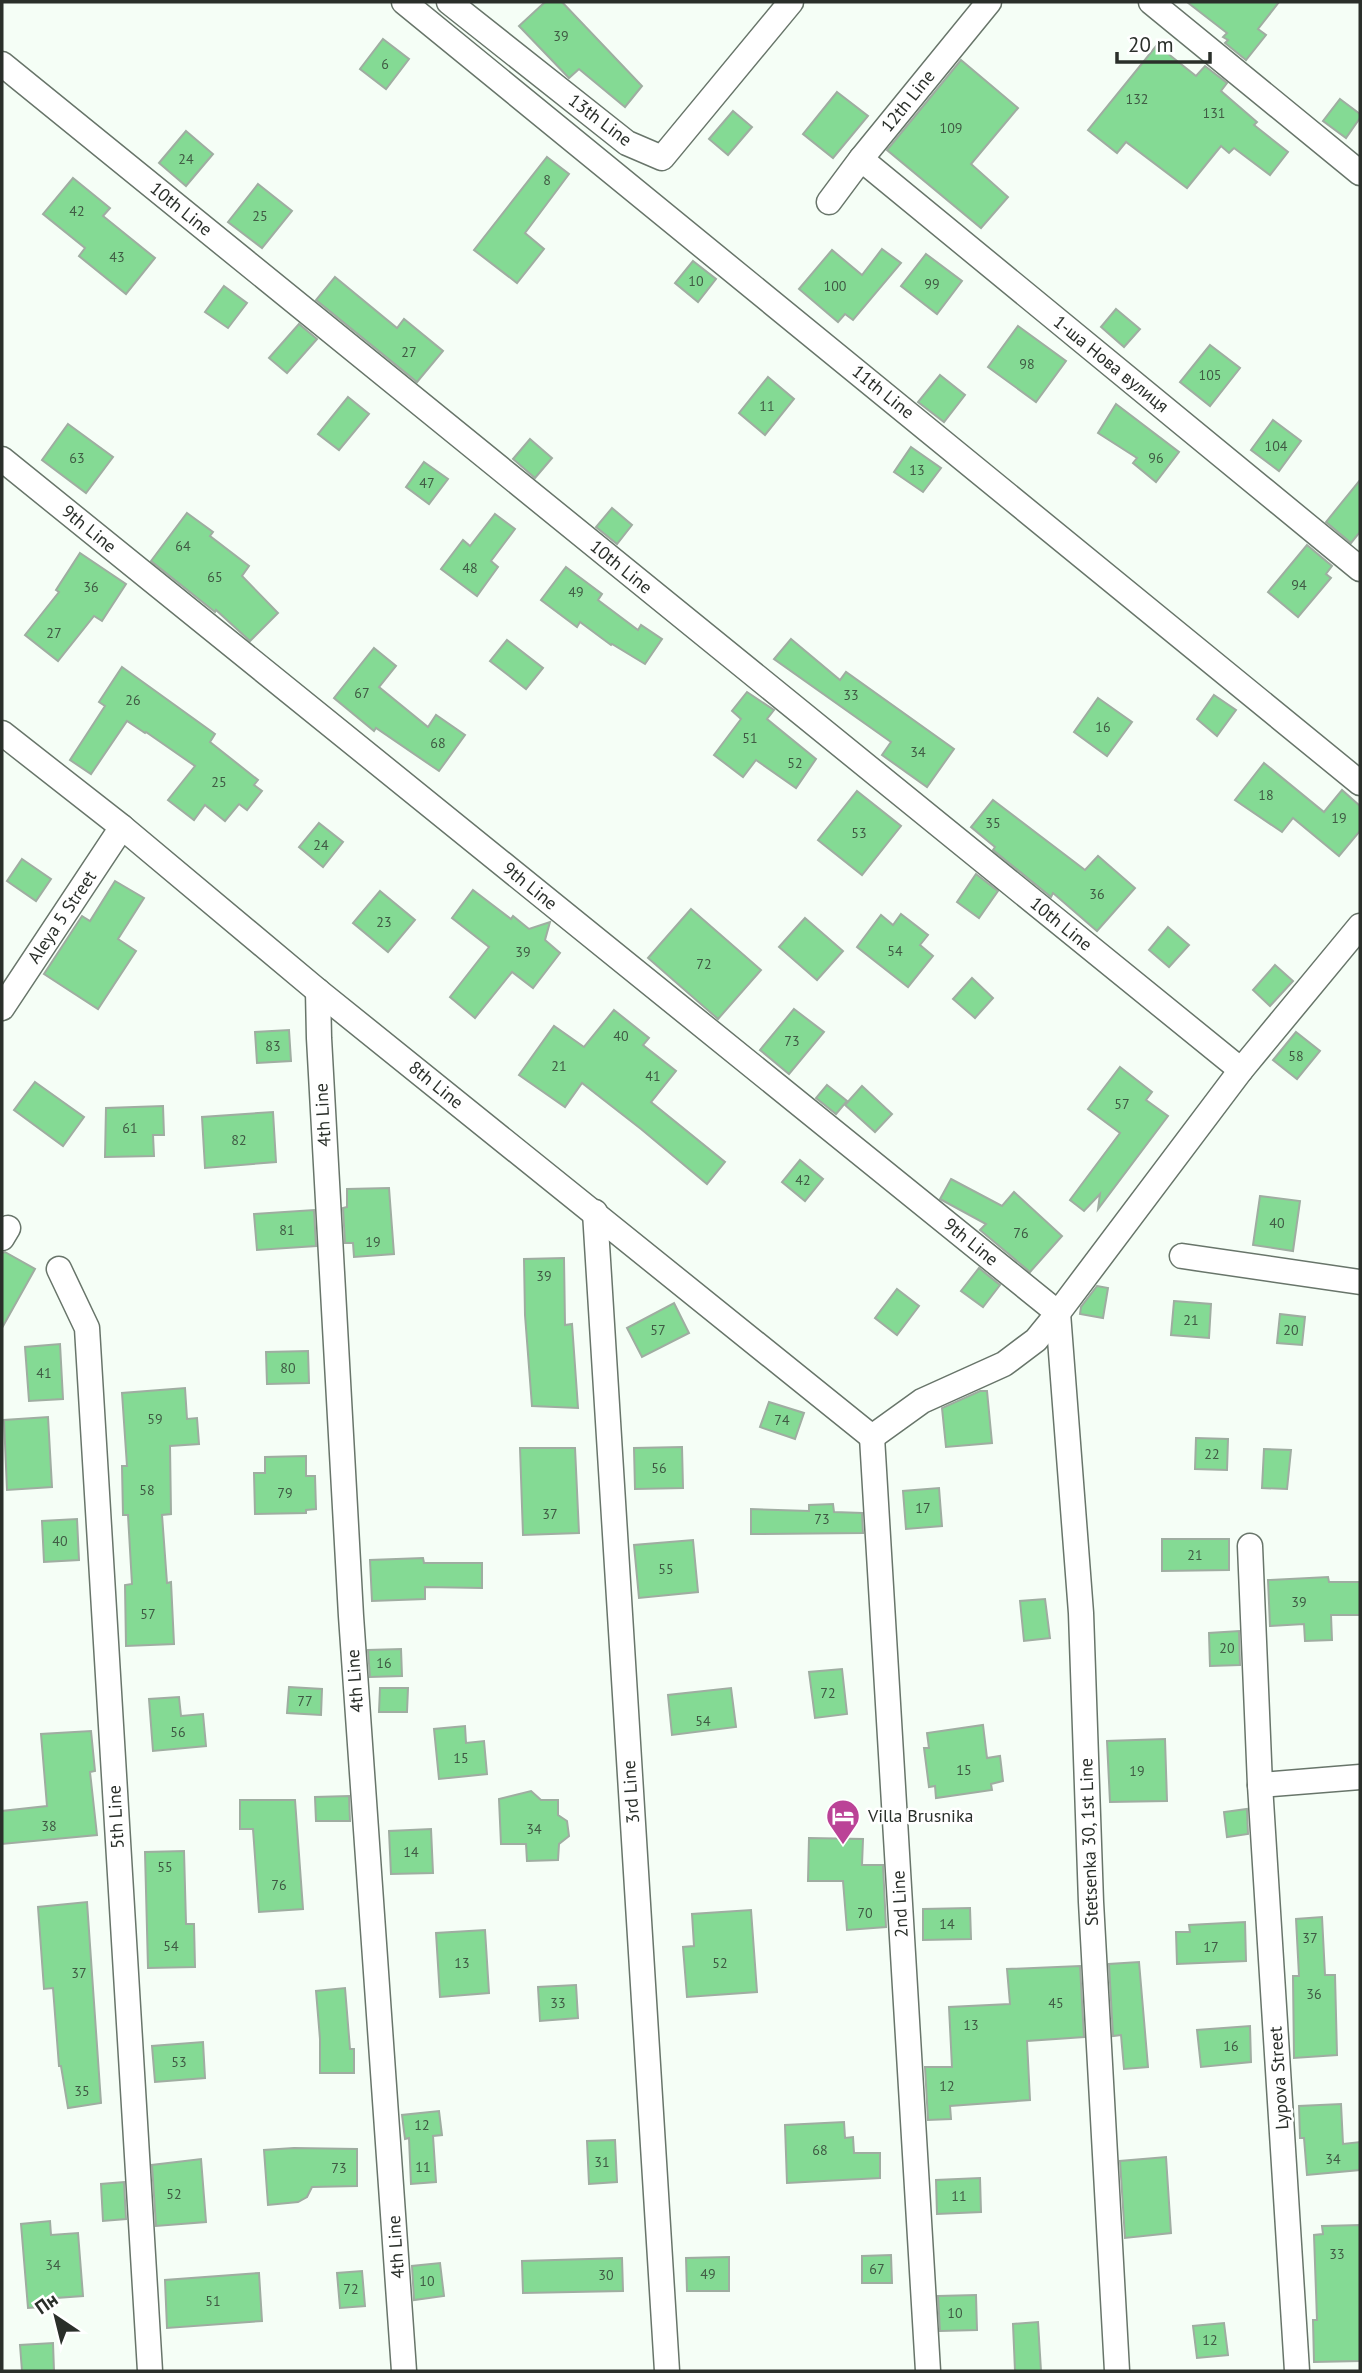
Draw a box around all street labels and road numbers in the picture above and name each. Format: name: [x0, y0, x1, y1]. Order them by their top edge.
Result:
street label: 12th Line: [876, 65, 940, 136]
street label: 13th Line: [564, 88, 637, 151]
street label: 10th Line: [146, 177, 217, 241]
street label: 1-ша Нова вулиця: [1049, 310, 1174, 417]
street label: 11th Line: [848, 360, 919, 424]
street label: 9th Line: [57, 500, 121, 558]
street label: 10th Line: [586, 535, 657, 599]
street label: 9th Line: [498, 857, 562, 915]
street label: Aleya 5 Street: [22, 866, 101, 968]
street label: 10th Line: [1026, 892, 1097, 956]
street label: 8th Line: [404, 1056, 468, 1114]
street label: 4th Line: [309, 1083, 336, 1147]
street label: 9th Line: [939, 1213, 1003, 1271]
street label: 4th Line: [341, 1648, 368, 1714]
street label: Stetsenka 30, 1st Line: [1074, 1758, 1103, 1926]
street label: 3rd Line: [617, 1760, 644, 1825]
street label: 5th Line: [102, 1785, 129, 1849]
street label: 2nd Line: [886, 1870, 913, 1938]
street label: Lypova Street: [1263, 2026, 1294, 2130]
street label: 4th Line: [382, 2214, 409, 2280]

